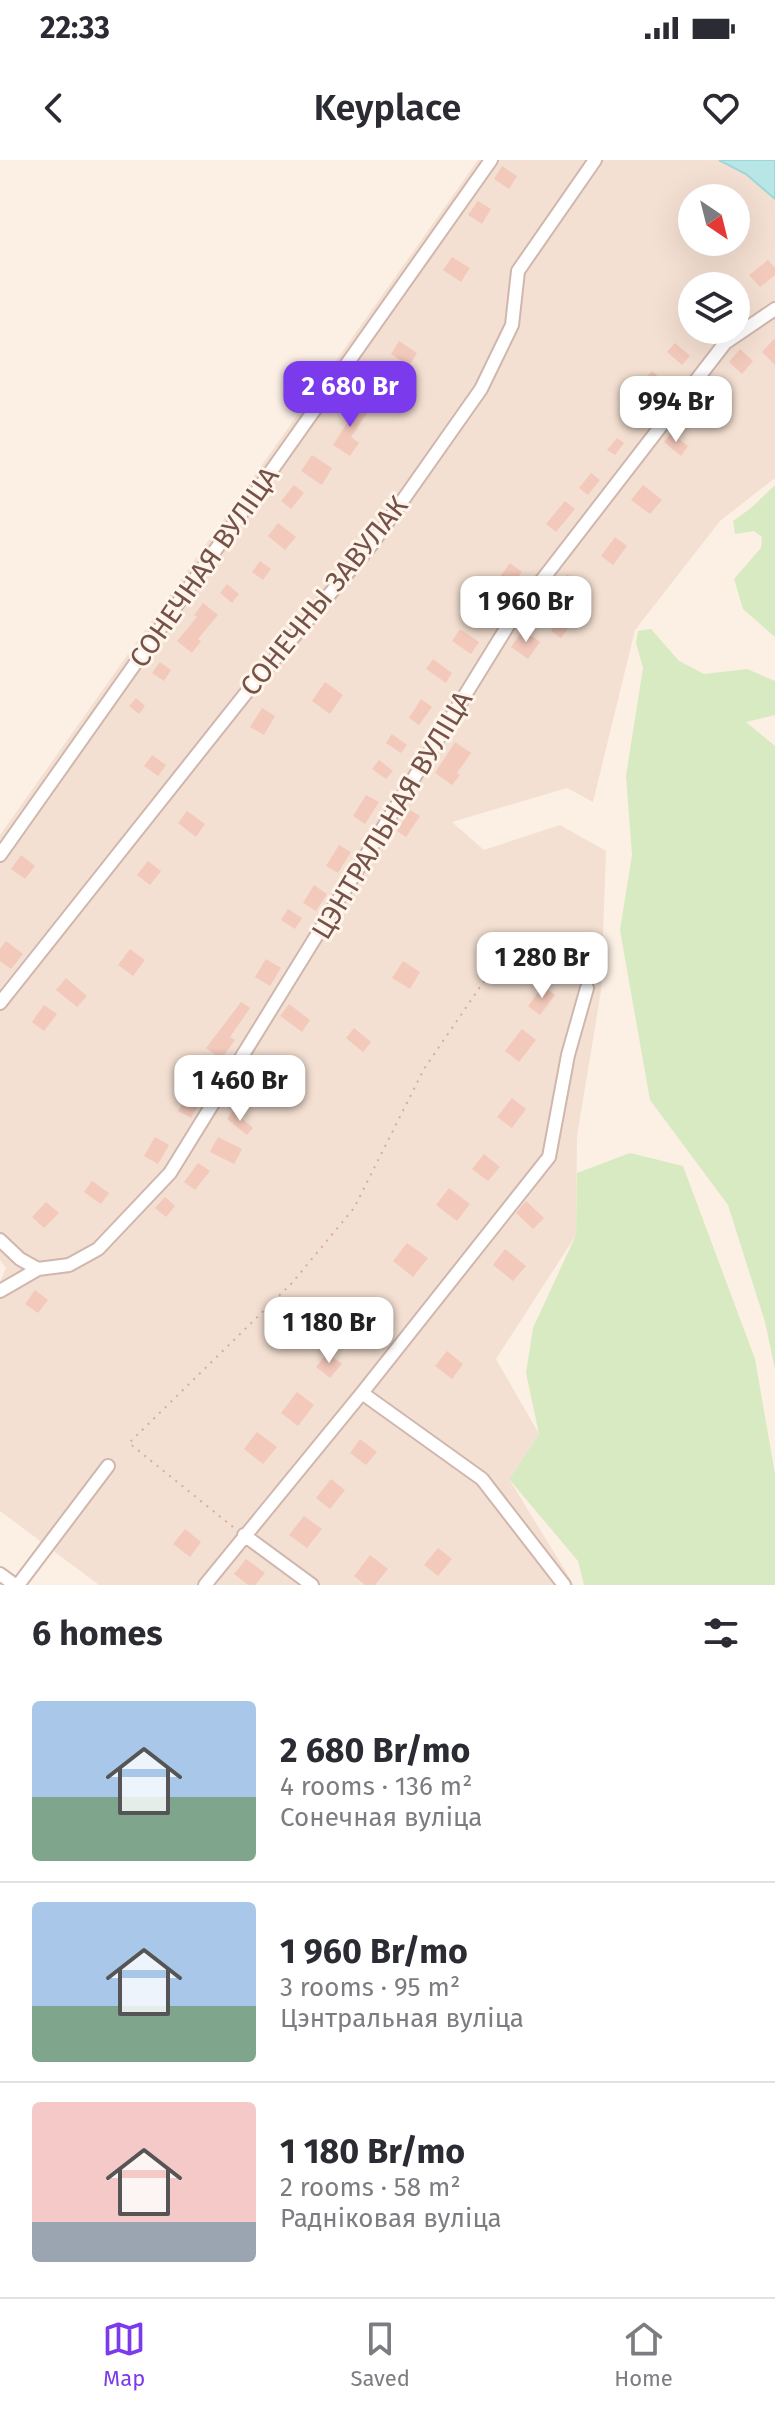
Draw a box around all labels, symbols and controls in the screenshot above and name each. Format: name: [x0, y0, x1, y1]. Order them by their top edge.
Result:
text: 22:33: [40, 10, 110, 46]
icon: back: [32, 86, 76, 130]
text: Keyplace: [314, 86, 461, 130]
icon: heart: [699, 86, 743, 130]
north arrow: [678, 184, 750, 256]
map controls: [678, 184, 750, 344]
button: layers: [678, 272, 750, 344]
pin: 2 680 Br: [267, 361, 433, 429]
text: 2 680 Br: [301, 371, 399, 402]
pin: 994 Br: [611, 376, 741, 444]
text: 994 Br: [638, 386, 714, 417]
street label: СОНЕЧНАЯ ВУЛІЦА: [122, 460, 286, 674]
street label: СОНЕЧНЫ ЗАВУЛАК: [233, 489, 415, 703]
pin: 1 960 Br: [443, 576, 609, 644]
text: 1 960 Br: [478, 586, 574, 617]
street label: ЦЭНТРАЛЬНАЯ ВУЛІЦА: [305, 685, 479, 945]
pin: 1 280 Br: [459, 932, 625, 1000]
text: 1 280 Br: [495, 942, 589, 973]
pin: 1 460 Br: [157, 1055, 323, 1123]
text: 1 460 Br: [192, 1065, 288, 1096]
pin: 1 180 Br: [246, 1297, 412, 1365]
text: 1 180 Br: [282, 1307, 376, 1338]
icon: filters: [699, 1611, 743, 1655]
text: 6 homes: [32, 1613, 163, 1654]
text: 2 680 Br/mo: [280, 1730, 470, 1771]
icon: home: [96, 1733, 192, 1829]
text: 4 rooms · 136 m²: [280, 1771, 472, 1802]
text: Сонечная вуліца: [280, 1802, 482, 1833]
text: 1 960 Br/mo: [280, 1931, 468, 1972]
icon: home: [96, 1934, 192, 2030]
text: 3 rooms · 95 m²: [280, 1972, 460, 2003]
text: Цэнтральная вуліца: [280, 2003, 524, 2034]
text: 1 180 Br/mo: [280, 2131, 465, 2172]
icon: home: [96, 2134, 192, 2230]
text: 2 rooms · 58 m²: [280, 2172, 461, 2203]
text: Радніковая вуліца: [280, 2203, 502, 2234]
tab: Map: [102, 2317, 146, 2392]
tab: Saved: [350, 2317, 410, 2392]
tab: Home: [614, 2317, 673, 2392]

